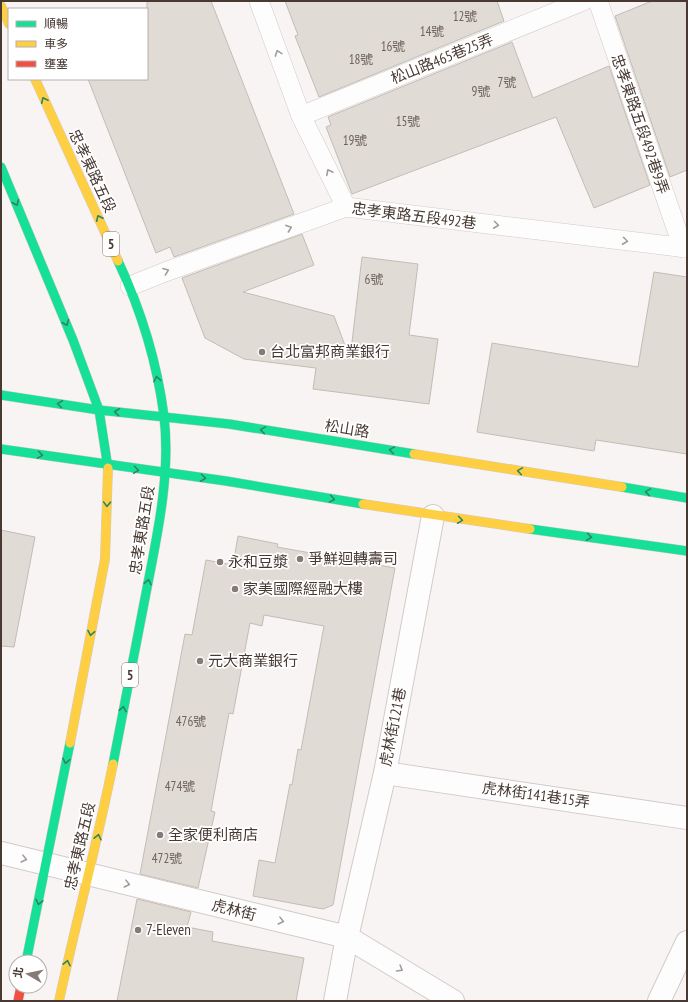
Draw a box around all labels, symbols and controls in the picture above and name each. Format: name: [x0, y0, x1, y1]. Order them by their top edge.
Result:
legend: [8, 8, 148, 80]
house number: 12號: [453, 8, 477, 25]
text: 順暢: [44, 16, 68, 31]
house number: 14號: [420, 23, 444, 40]
street label: 松山路465巷25弄: [388, 29, 496, 88]
text: 車多: [44, 36, 68, 51]
house number: 16號: [381, 38, 405, 55]
one-way arrow: [274, 50, 282, 57]
house number: 18號: [349, 51, 373, 68]
street label: 忠孝東路五段492巷9弄: [608, 51, 673, 196]
text: 壅塞: [44, 56, 68, 71]
house number: 7號: [498, 74, 516, 91]
house number: 9號: [472, 83, 490, 100]
one-way arrow: [41, 96, 49, 104]
house number: 15號: [396, 113, 420, 130]
street label: 忠孝東路五段: [65, 126, 120, 216]
house number: 19號: [343, 132, 367, 149]
one-way arrow: [326, 169, 333, 177]
one-way arrow: [11, 198, 19, 206]
street label: 忠孝東路五段492巷: [351, 198, 477, 233]
one-way arrow: [96, 214, 104, 222]
one-way arrow: [493, 220, 499, 229]
one-way arrow: [285, 224, 292, 232]
road number: 5: [103, 232, 119, 256]
one-way arrow: [622, 236, 628, 245]
one-way arrow: [163, 268, 170, 276]
house number: 6號: [365, 271, 383, 288]
one-way arrow: [61, 318, 69, 326]
place label: 台北富邦商業銀行: [270, 342, 390, 361]
marker: 台北富邦商業銀行: [257, 347, 267, 357]
one-way arrow: [154, 375, 162, 382]
one-way arrow: [57, 400, 63, 409]
one-way arrow: [114, 408, 121, 417]
street label: 松山路: [323, 416, 371, 441]
one-way arrow: [260, 426, 266, 435]
one-way arrow: [389, 446, 395, 455]
one-way arrow: [36, 450, 43, 459]
one-way arrow: [133, 465, 139, 474]
one-way arrow: [517, 467, 523, 476]
one-way arrow: [200, 474, 207, 483]
street label: 忠孝東路五段: [125, 484, 158, 576]
one-way arrow: [645, 488, 652, 496]
one-way arrow: [329, 494, 335, 503]
one-way arrow: [102, 501, 111, 507]
one-way arrow: [457, 515, 463, 524]
one-way arrow: [586, 532, 592, 541]
place label: 爭鮮迴轉壽司: [308, 549, 398, 568]
place label: 永和豆漿: [228, 552, 288, 571]
marker: 爭鮮迴轉壽司: [295, 554, 305, 564]
marker: 永和豆漿: [215, 557, 225, 567]
one-way arrow: [143, 579, 151, 585]
place label: 家美國際經融大樓: [243, 579, 363, 598]
marker: 家美國際經融大樓: [230, 584, 240, 594]
one-way arrow: [87, 630, 95, 636]
place label: 元大商業銀行: [208, 651, 298, 670]
marker: 元大商業銀行: [195, 656, 205, 666]
road number: 5: [122, 663, 138, 687]
street label: 虎林街121巷: [376, 686, 409, 768]
one-way arrow: [118, 706, 127, 712]
house number: 476號: [176, 713, 206, 730]
one-way arrow: [62, 758, 71, 764]
house number: 474號: [165, 778, 195, 795]
street label: 虎林街141巷15弄: [481, 778, 591, 811]
street label: 忠孝東路五段: [60, 800, 99, 892]
place label: 全家便利商店: [168, 825, 258, 844]
marker: 全家便利商店: [155, 830, 165, 840]
one-way arrow: [94, 834, 102, 840]
house number: 472號: [152, 850, 182, 867]
one-way arrow: [21, 854, 27, 862]
one-way arrow: [123, 879, 130, 888]
street label: 虎林街: [210, 895, 258, 924]
one-way arrow: [36, 899, 44, 906]
one-way arrow: [277, 916, 284, 925]
place label: 7-Eleven: [146, 920, 191, 939]
marker: 7-Eleven: [133, 925, 143, 935]
north arrow: [8, 954, 48, 994]
one-way arrow: [63, 960, 71, 966]
one-way arrow: [396, 964, 403, 972]
text: 北: [10, 966, 26, 979]

